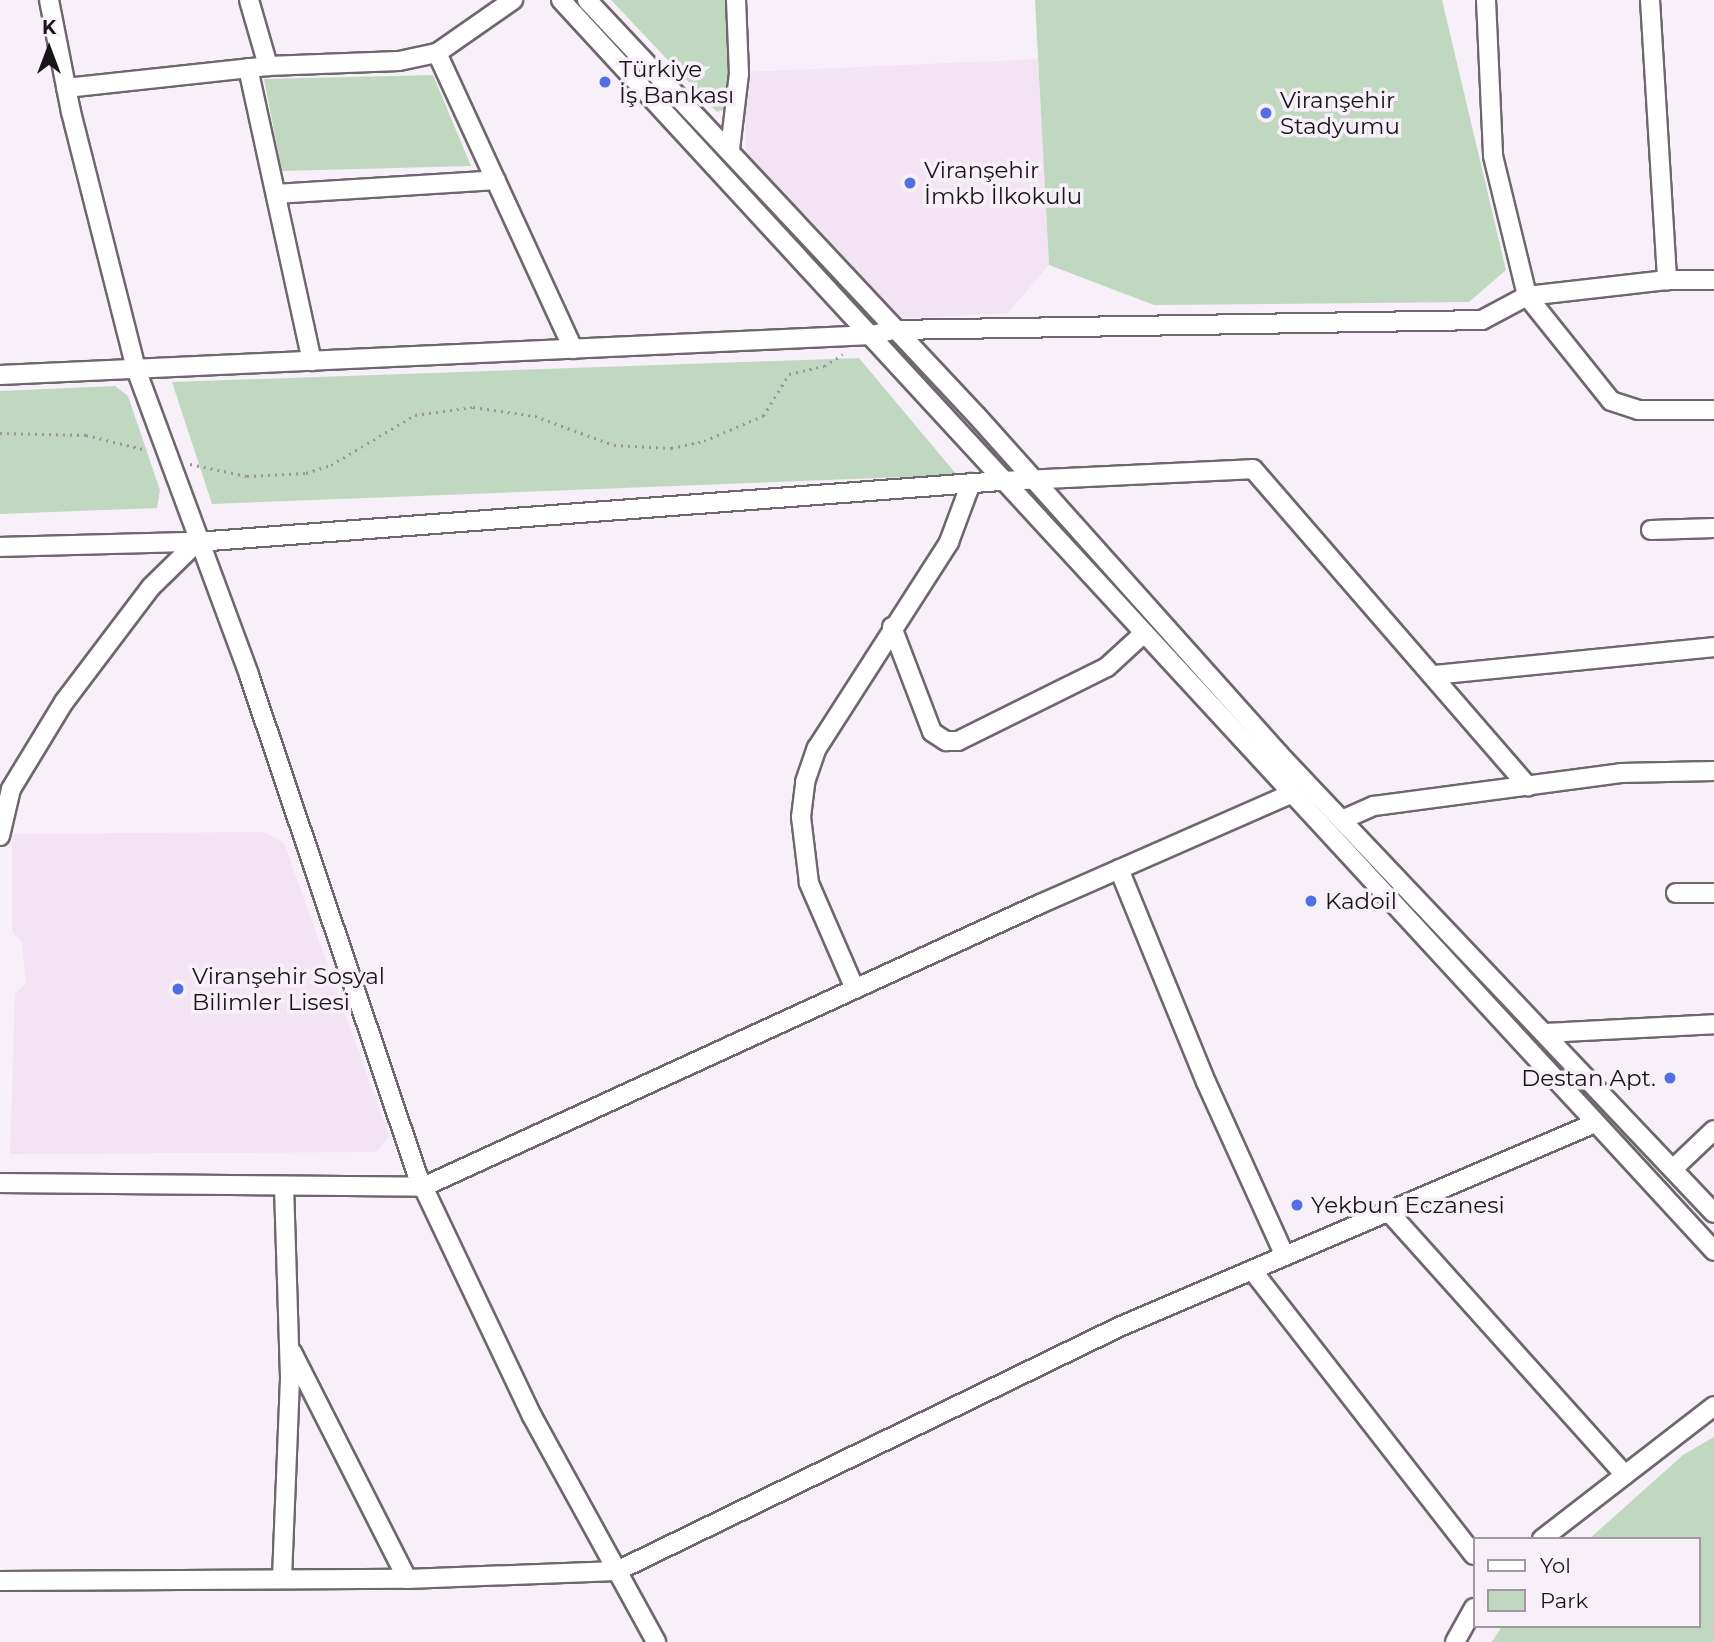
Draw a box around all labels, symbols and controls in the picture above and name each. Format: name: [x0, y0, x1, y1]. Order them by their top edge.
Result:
north arrow: [14, 14, 84, 84]
text: K: [42, 16, 56, 39]
place label: Türkiye İş Bankası: [619, 55, 734, 109]
marker: Türkiye İş Bankası: [597, 74, 613, 90]
place label: Viranşehir Stadyumu: [1280, 86, 1400, 140]
marker: Viranşehir Stadyumu: [1258, 105, 1274, 121]
place label: Viranşehir İmkb İlkokulu: [924, 156, 1082, 210]
marker: Viranşehir İmkb İlkokulu: [902, 175, 918, 191]
place label: Kadoil: [1325, 887, 1397, 915]
marker: Kadoil: [1303, 893, 1319, 909]
place label: Viranşehir Sosyal Bilimler Lisesi: [192, 962, 385, 1016]
marker: Viranşehir Sosyal Bilimler Lisesi: [170, 981, 186, 997]
place label: Destan Apt.: [1521, 1064, 1656, 1092]
marker: Destan Apt.: [1662, 1070, 1678, 1086]
place label: Yekbun Eczanesi: [1311, 1191, 1505, 1219]
marker: Yekbun Eczanesi: [1289, 1197, 1305, 1213]
legend: [1472, 1537, 1700, 1628]
text: Yol: [1540, 1553, 1571, 1578]
text: Park: [1540, 1588, 1588, 1613]

